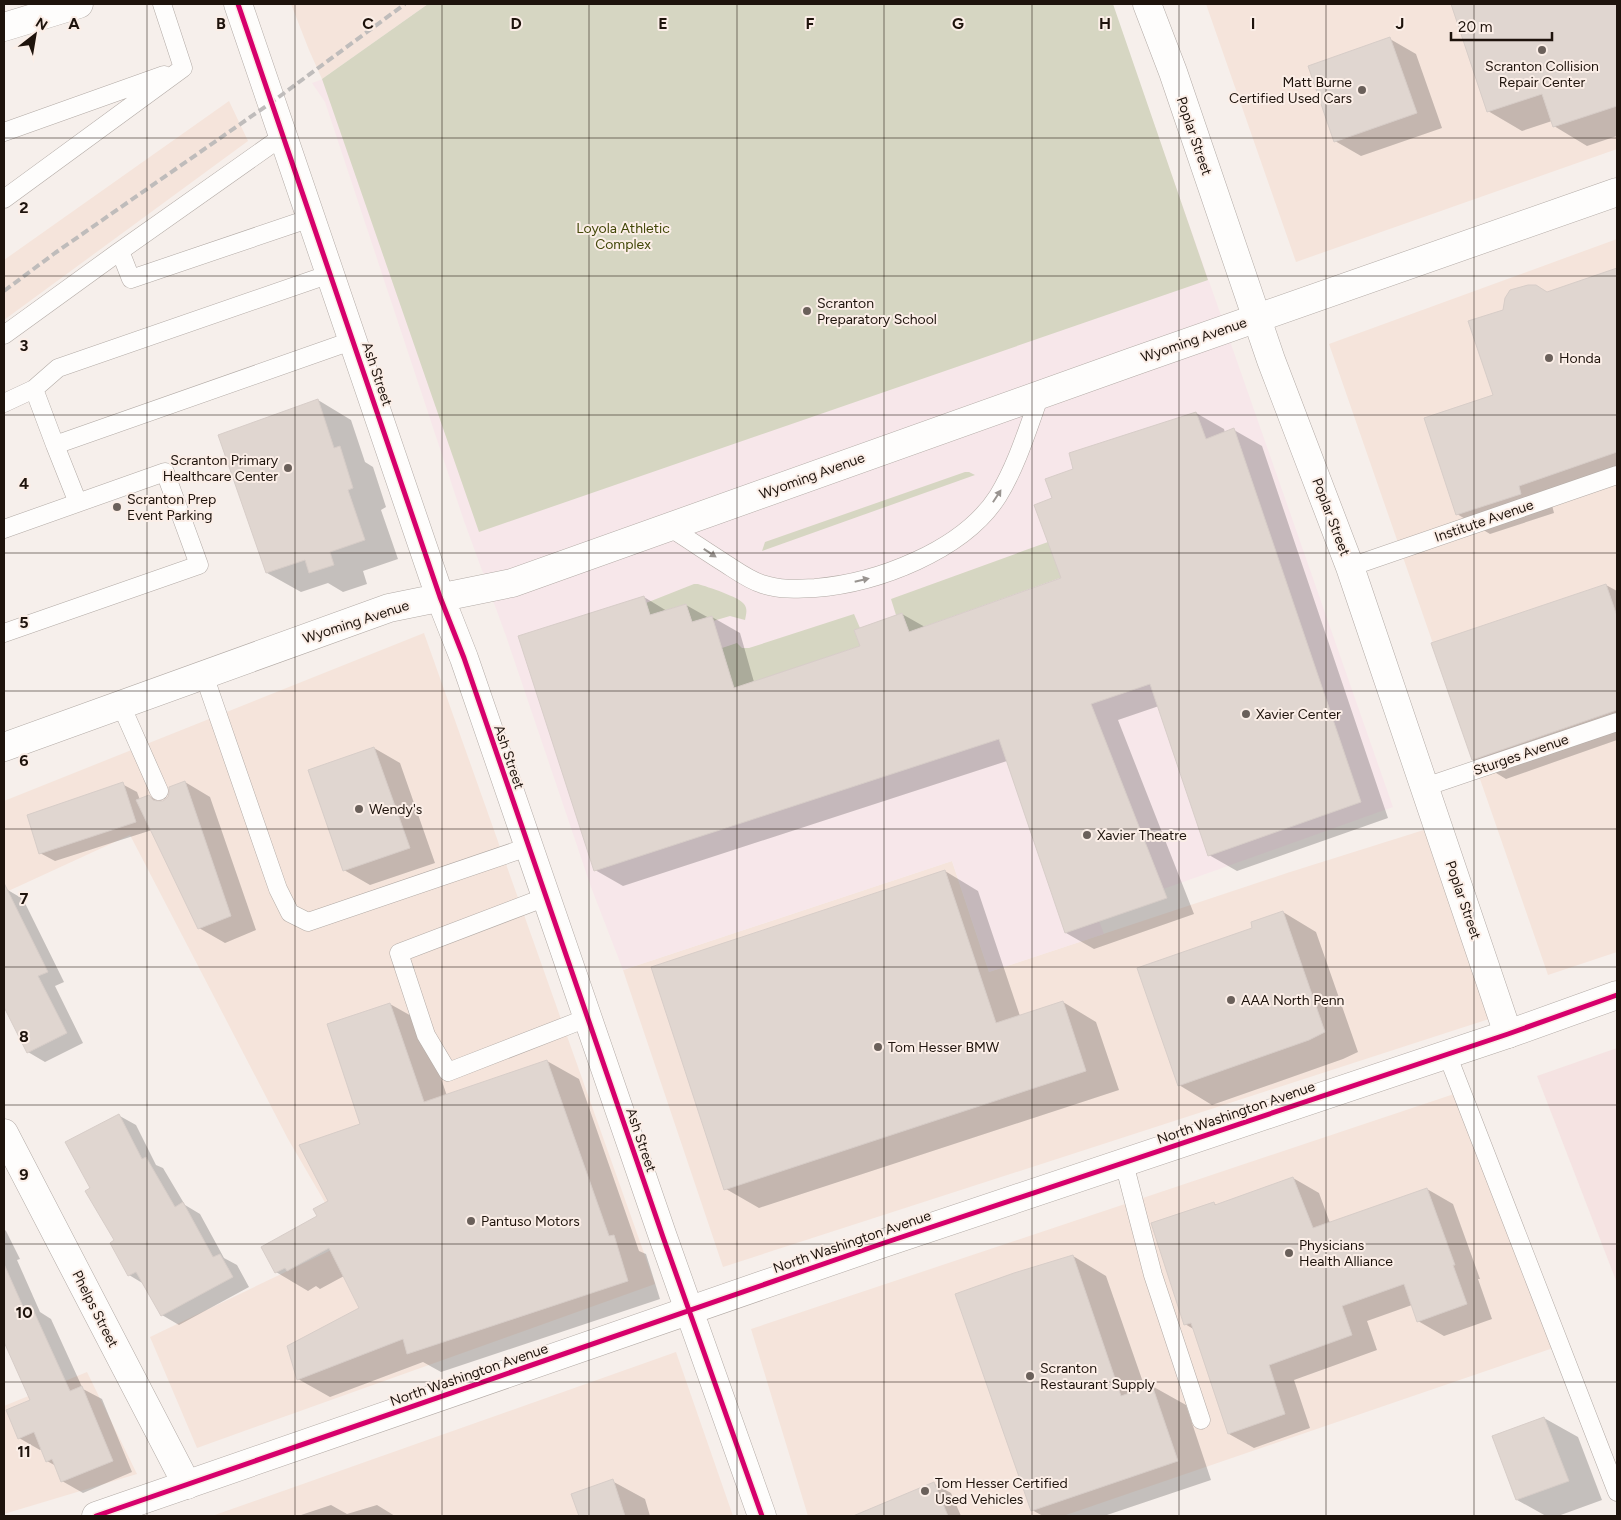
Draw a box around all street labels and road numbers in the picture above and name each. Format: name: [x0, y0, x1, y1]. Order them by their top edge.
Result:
street label: Poplar Street: [1173, 94, 1215, 178]
street label: Wyoming Avenue: [1139, 314, 1249, 366]
street label: Ash Street: [358, 340, 396, 408]
street label: Wyoming Avenue: [757, 449, 867, 503]
street label: Poplar Street: [1308, 476, 1354, 558]
street label: Institute Avenue: [1432, 496, 1536, 546]
street label: Wyoming Avenue: [301, 597, 412, 647]
street label: Ash Street: [490, 723, 528, 791]
street label: Sturges Avenue: [1471, 731, 1571, 779]
street label: Poplar Street: [1442, 858, 1484, 942]
street label: North Washington Avenue: [1155, 1078, 1318, 1148]
street label: Ash Street: [622, 1106, 660, 1174]
street label: North Washington Avenue: [771, 1207, 934, 1277]
street label: Phelps Street: [68, 1268, 122, 1350]
street label: North Washington Avenue: [388, 1340, 551, 1410]

